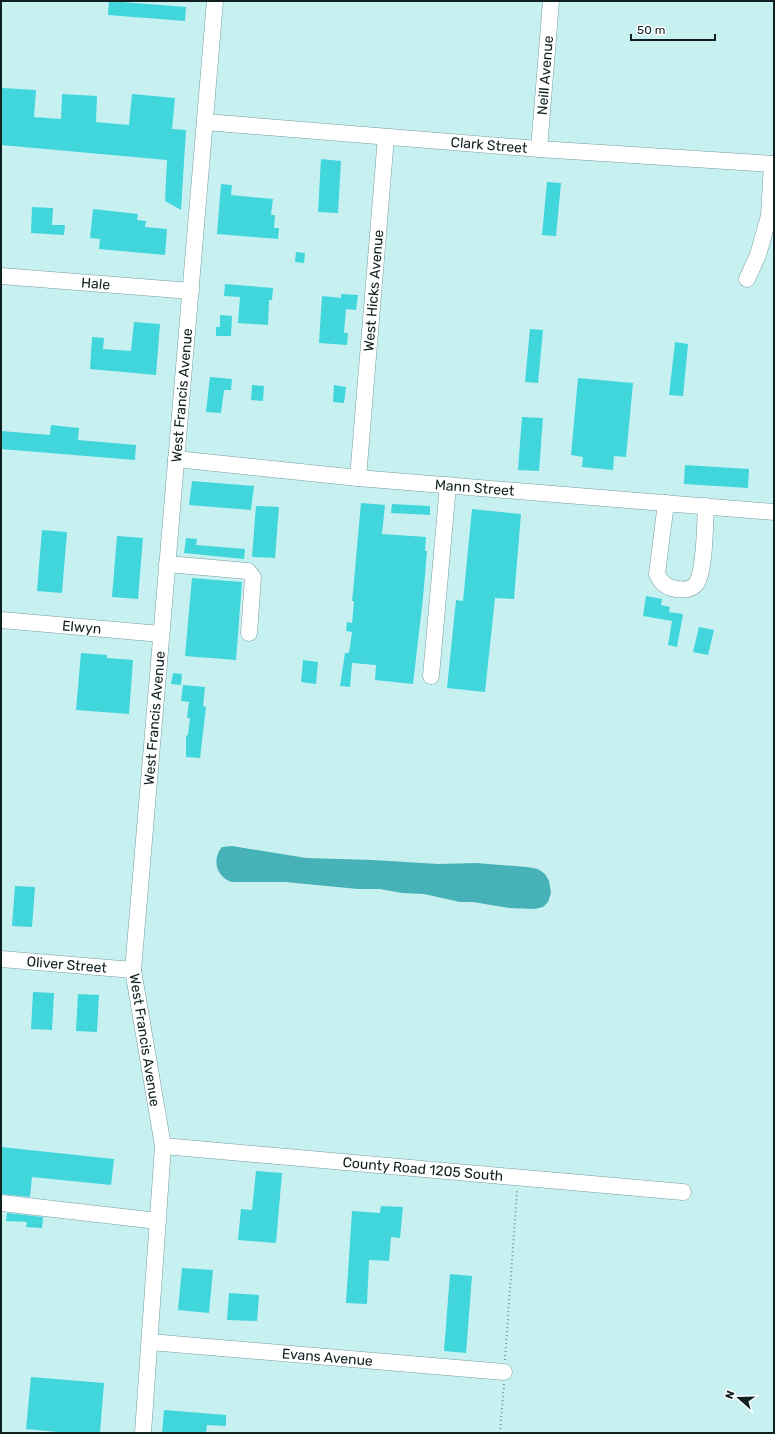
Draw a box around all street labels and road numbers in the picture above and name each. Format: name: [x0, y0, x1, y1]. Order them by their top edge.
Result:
street label: Neill Avenue: [534, 35, 557, 116]
street label: Clark Street: [450, 134, 529, 157]
street label: West Hicks Avenue: [360, 229, 387, 352]
street label: Hale: [81, 274, 111, 294]
street label: West Francis Avenue: [168, 327, 196, 463]
street label: Mann Street: [434, 476, 516, 500]
street label: Elwyn: [61, 617, 102, 638]
street label: West Francis Avenue: [141, 650, 169, 786]
street label: Oliver Street: [26, 953, 108, 977]
street label: West Francis Avenue: [126, 972, 163, 1108]
street label: County Road 1205 South: [342, 1154, 504, 1185]
street label: Evans Avenue: [281, 1345, 374, 1370]

